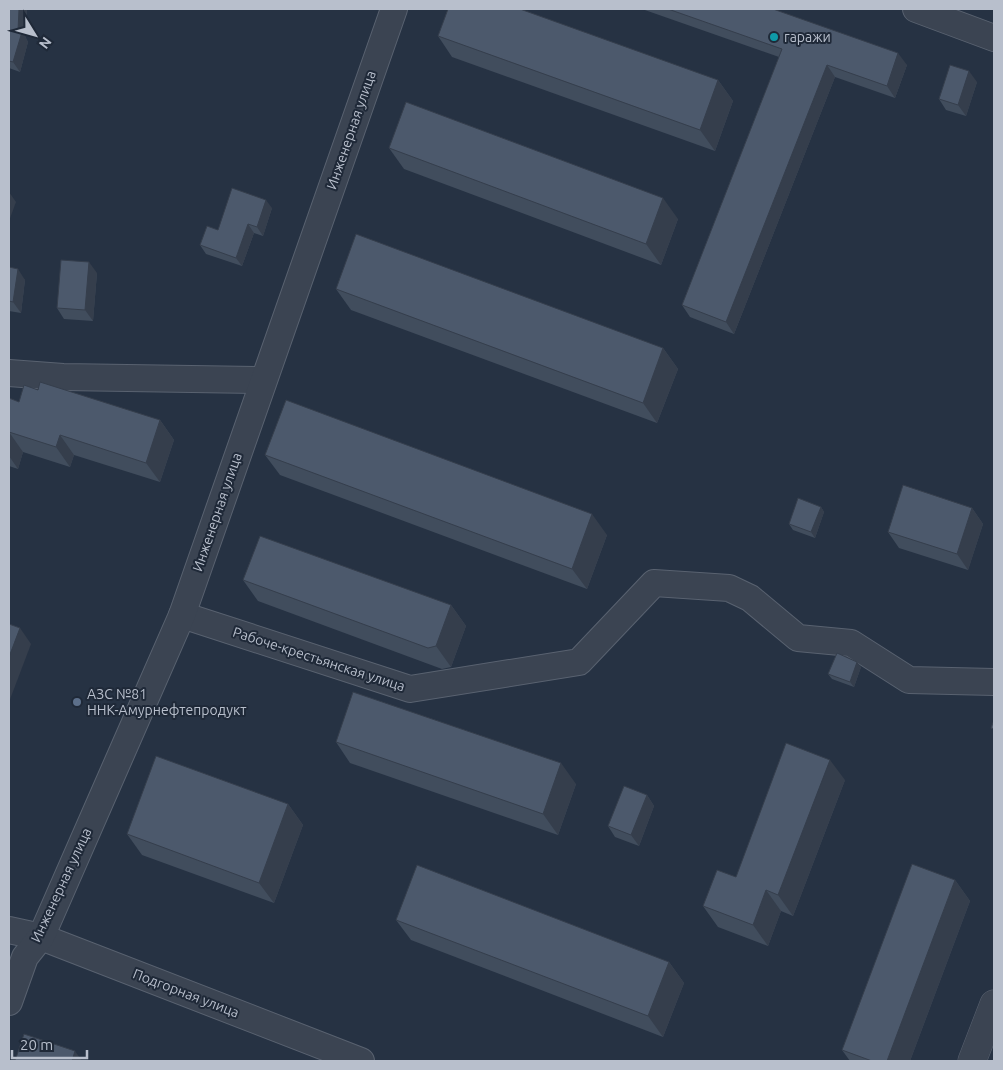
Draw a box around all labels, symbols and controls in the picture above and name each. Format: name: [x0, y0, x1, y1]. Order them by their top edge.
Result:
north arrow: [10, 10, 60, 60]
place label: гаражи: [784, 29, 831, 45]
marker: гаражи: [768, 31, 780, 43]
text: N: [36, 34, 55, 52]
street label: Инженерная улица: [323, 68, 379, 192]
street label: Инженерная улица: [189, 450, 245, 574]
street label: Рабоче-крестьянская улица: [231, 624, 407, 694]
place label: АЗС №81 ННК-Амурнефтепродукт: [87, 686, 246, 718]
marker: АЗС №81 ННК-Амурнефтепродукт: [71, 696, 83, 708]
street label: Инженерная улица: [27, 825, 95, 945]
street label: Подгорная улица: [131, 965, 241, 1021]
scale bar: [12, 1028, 88, 1060]
text: 20 m: [20, 1036, 53, 1053]

